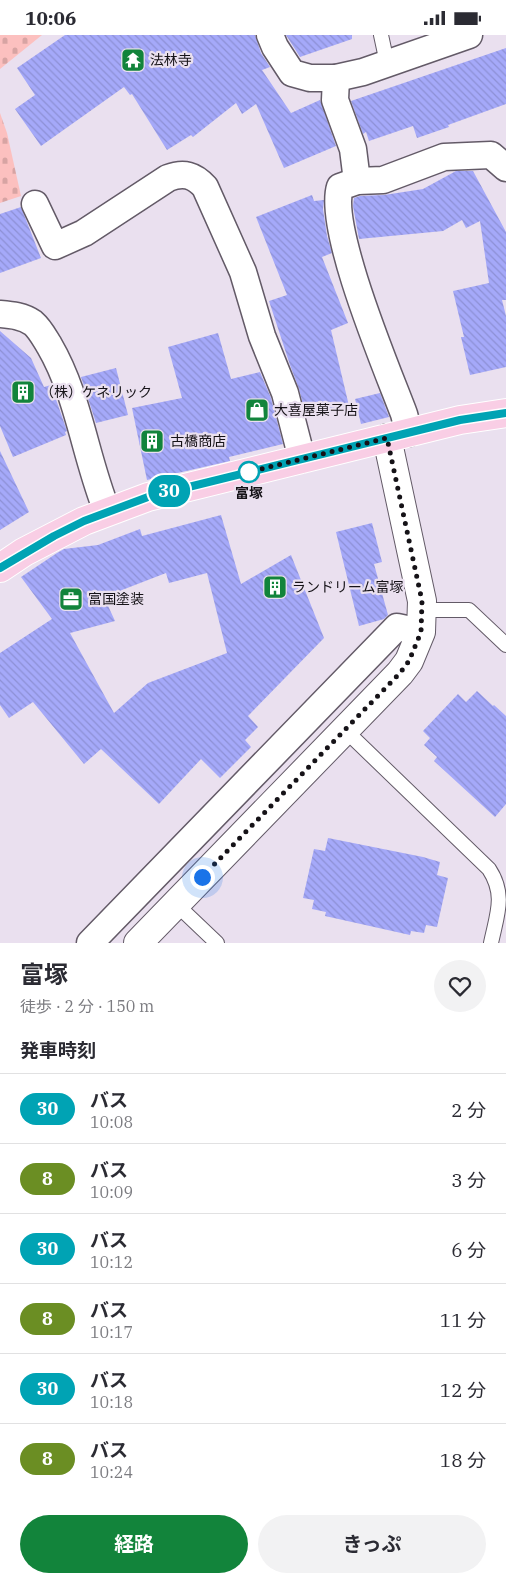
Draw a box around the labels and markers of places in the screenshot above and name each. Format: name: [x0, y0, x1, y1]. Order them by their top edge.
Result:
temple icon: 法林寺: [120, 47, 146, 73]
place label: 法林寺: [150, 51, 192, 69]
building icon: （株）ケネリック: [10, 379, 36, 405]
place label: （株）ケネリック: [40, 383, 152, 401]
shop icon: 大喜屋菓子店: [244, 397, 270, 423]
place label: 大喜屋菓子店: [274, 401, 358, 419]
building icon: 古橋商店: [139, 428, 165, 454]
place label: 古橋商店: [170, 432, 226, 450]
marker: 富塚: [238, 461, 260, 483]
place label: 富塚: [235, 484, 263, 502]
building icon: ランドリーム富塚: [262, 574, 288, 600]
place label: ランドリーム富塚: [292, 578, 404, 596]
office icon: 富国塗装: [58, 586, 84, 612]
place label: 富国塗装: [88, 590, 144, 608]

